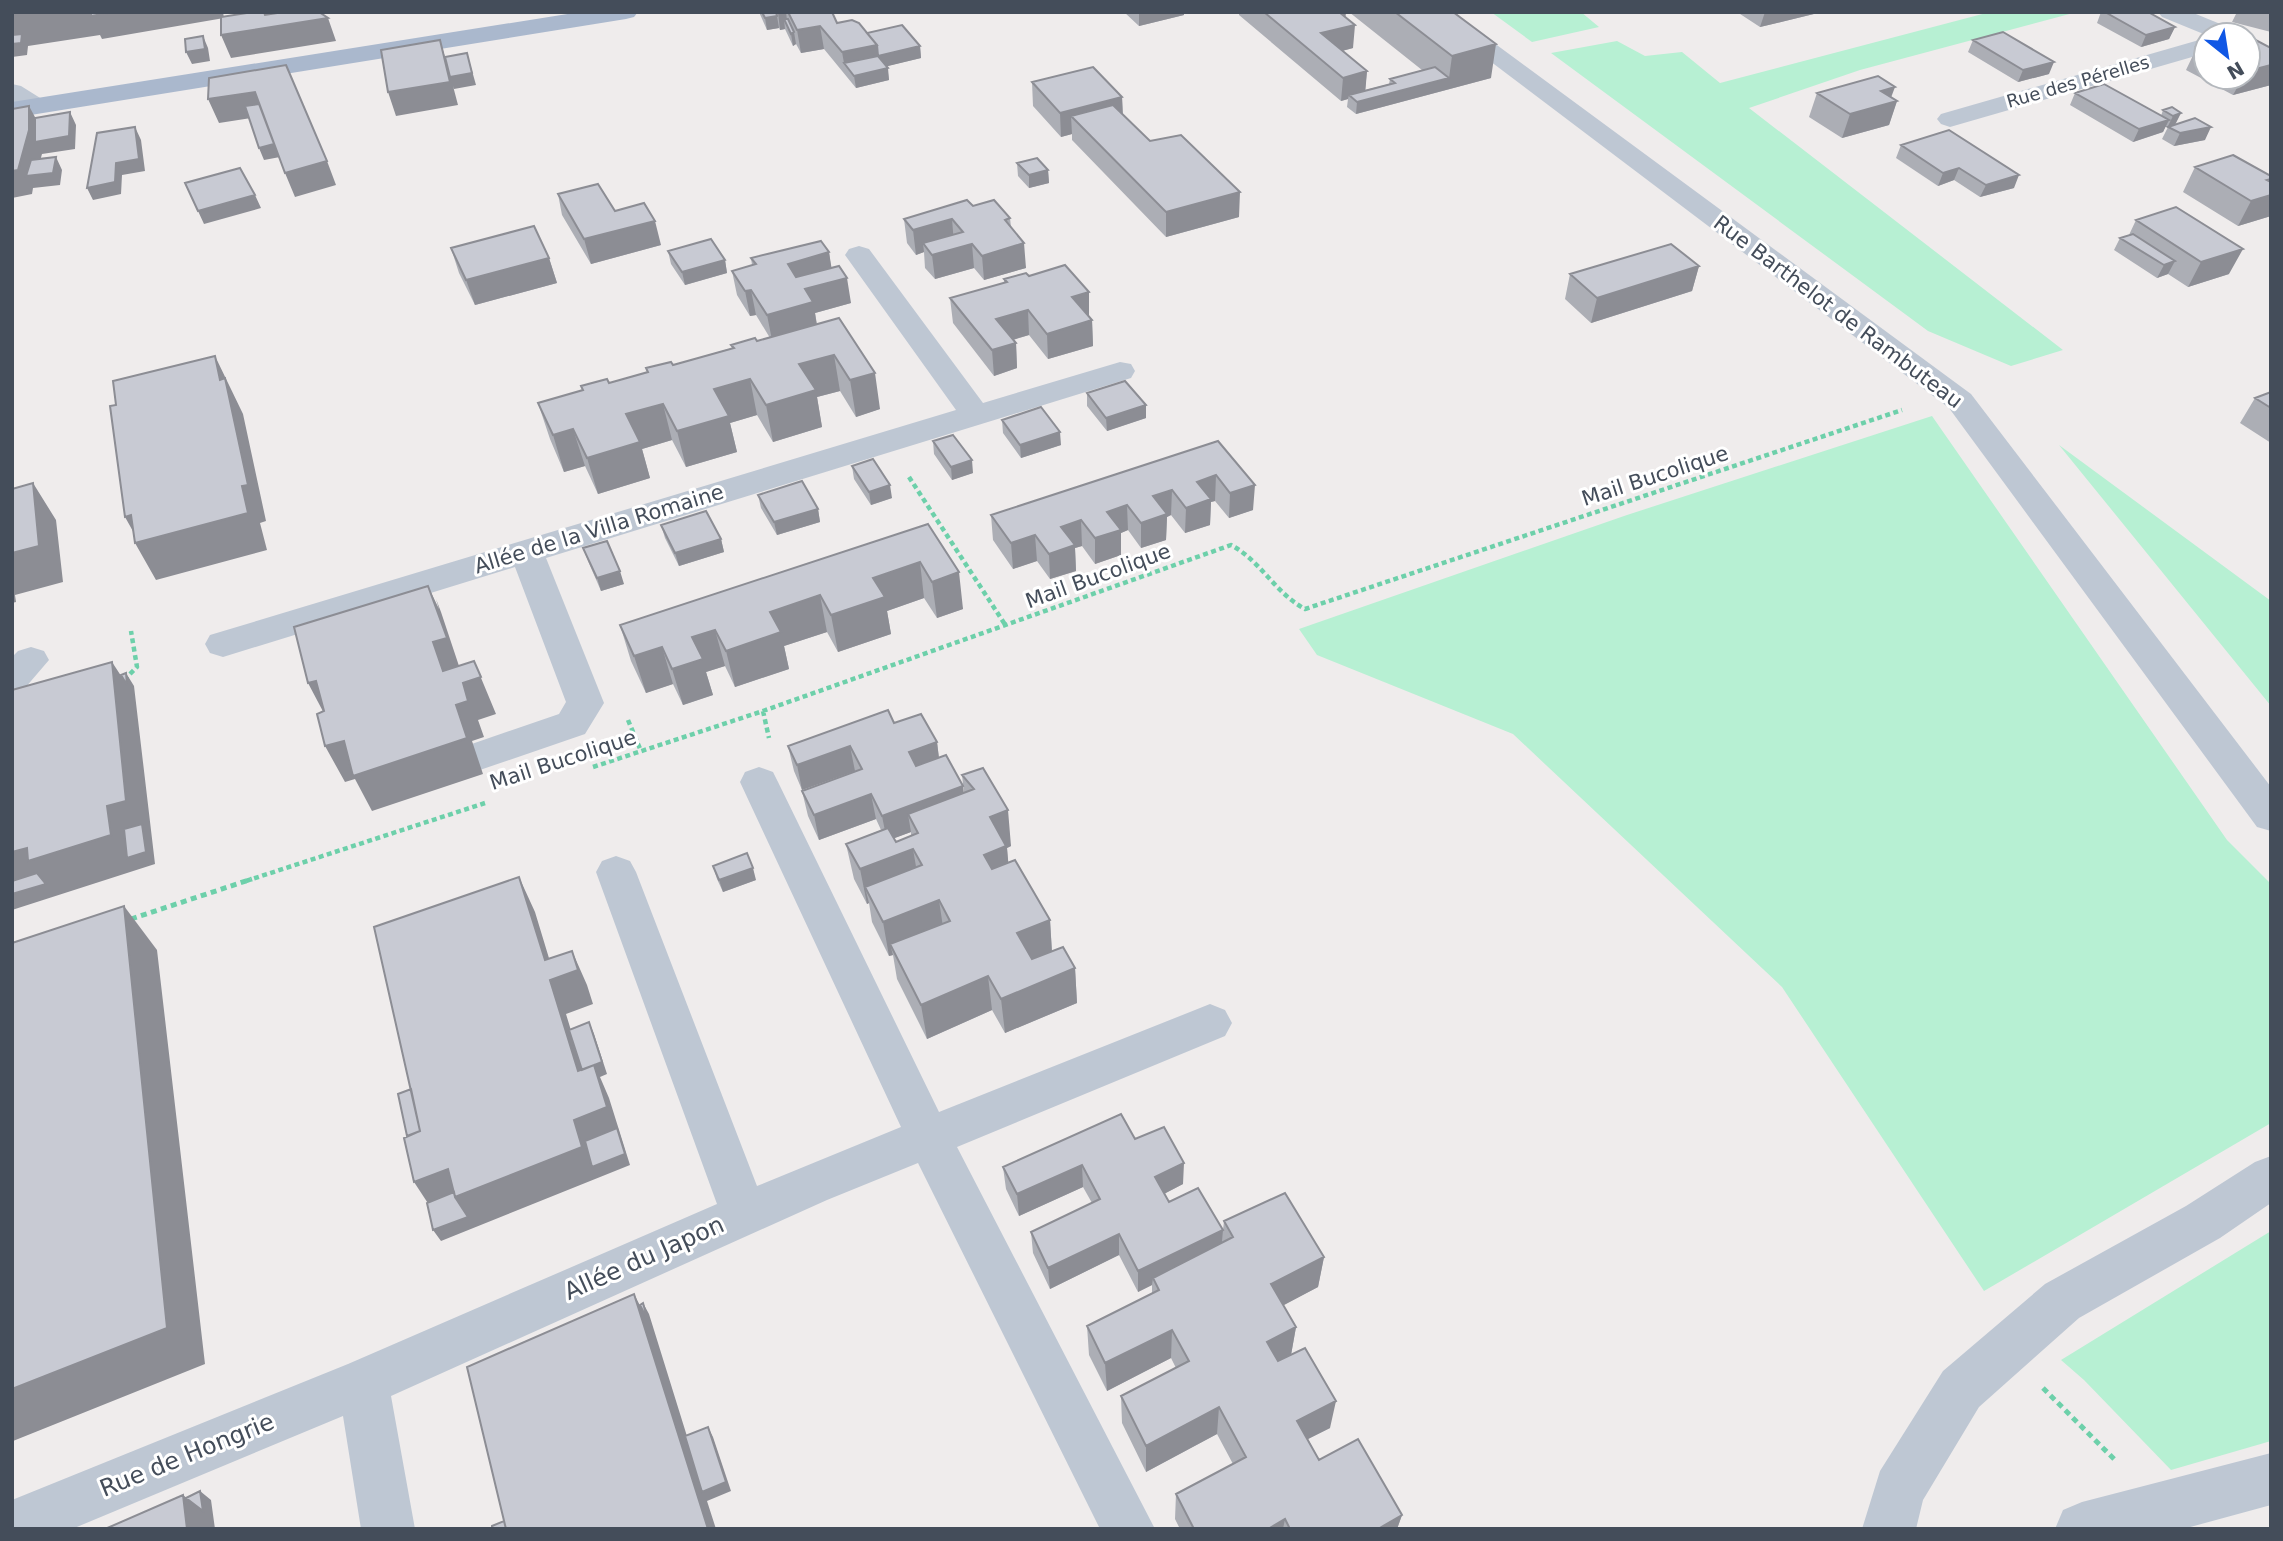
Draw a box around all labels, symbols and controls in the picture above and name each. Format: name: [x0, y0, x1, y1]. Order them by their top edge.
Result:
north arrow: [2192, 21, 2262, 91]
street label: Rue des Pérelles: [2004, 51, 2152, 112]
text: N: [2223, 57, 2248, 84]
street label: Rue Barthelot de Rambuteau: [1709, 211, 1967, 413]
street label: Mail Bucolique: [1579, 441, 1731, 511]
street label: Allée de la Villa Romaine: [471, 480, 727, 578]
street label: Mail Bucolique: [1022, 539, 1174, 613]
street label: Mail Bucolique: [487, 725, 639, 795]
street label: Allée du Japon: [560, 1210, 728, 1306]
street label: Rue de Hongrie: [96, 1407, 278, 1503]

